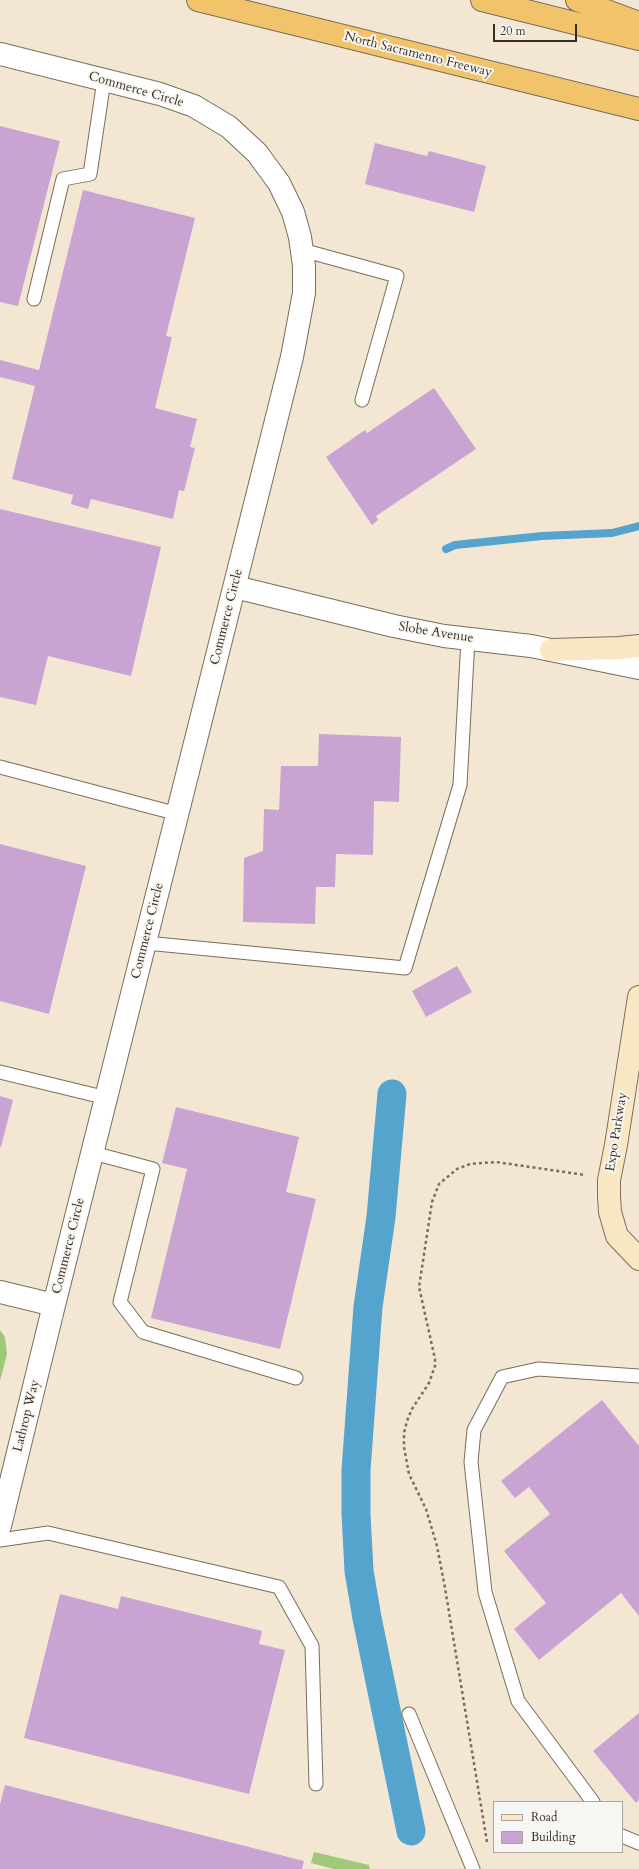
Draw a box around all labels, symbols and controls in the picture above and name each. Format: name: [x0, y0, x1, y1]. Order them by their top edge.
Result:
scale bar: [495, 16, 579, 42]
text: 20 m: [500, 23, 526, 39]
street label: North Sacramento Freeway: [342, 29, 494, 81]
street label: Commerce Circle: [87, 69, 185, 111]
street label: Commerce Circle: [208, 567, 246, 667]
street label: Slobe Avenue: [398, 619, 474, 647]
street label: Commerce Circle: [129, 881, 167, 981]
street label: Expo Parkway: [603, 1091, 631, 1173]
street label: Commerce Circle: [50, 1196, 88, 1296]
street label: Lathrop Way: [11, 1378, 43, 1454]
legend: [493, 1801, 623, 1853]
text: Road: [531, 1809, 557, 1825]
text: Building: [531, 1829, 575, 1845]

